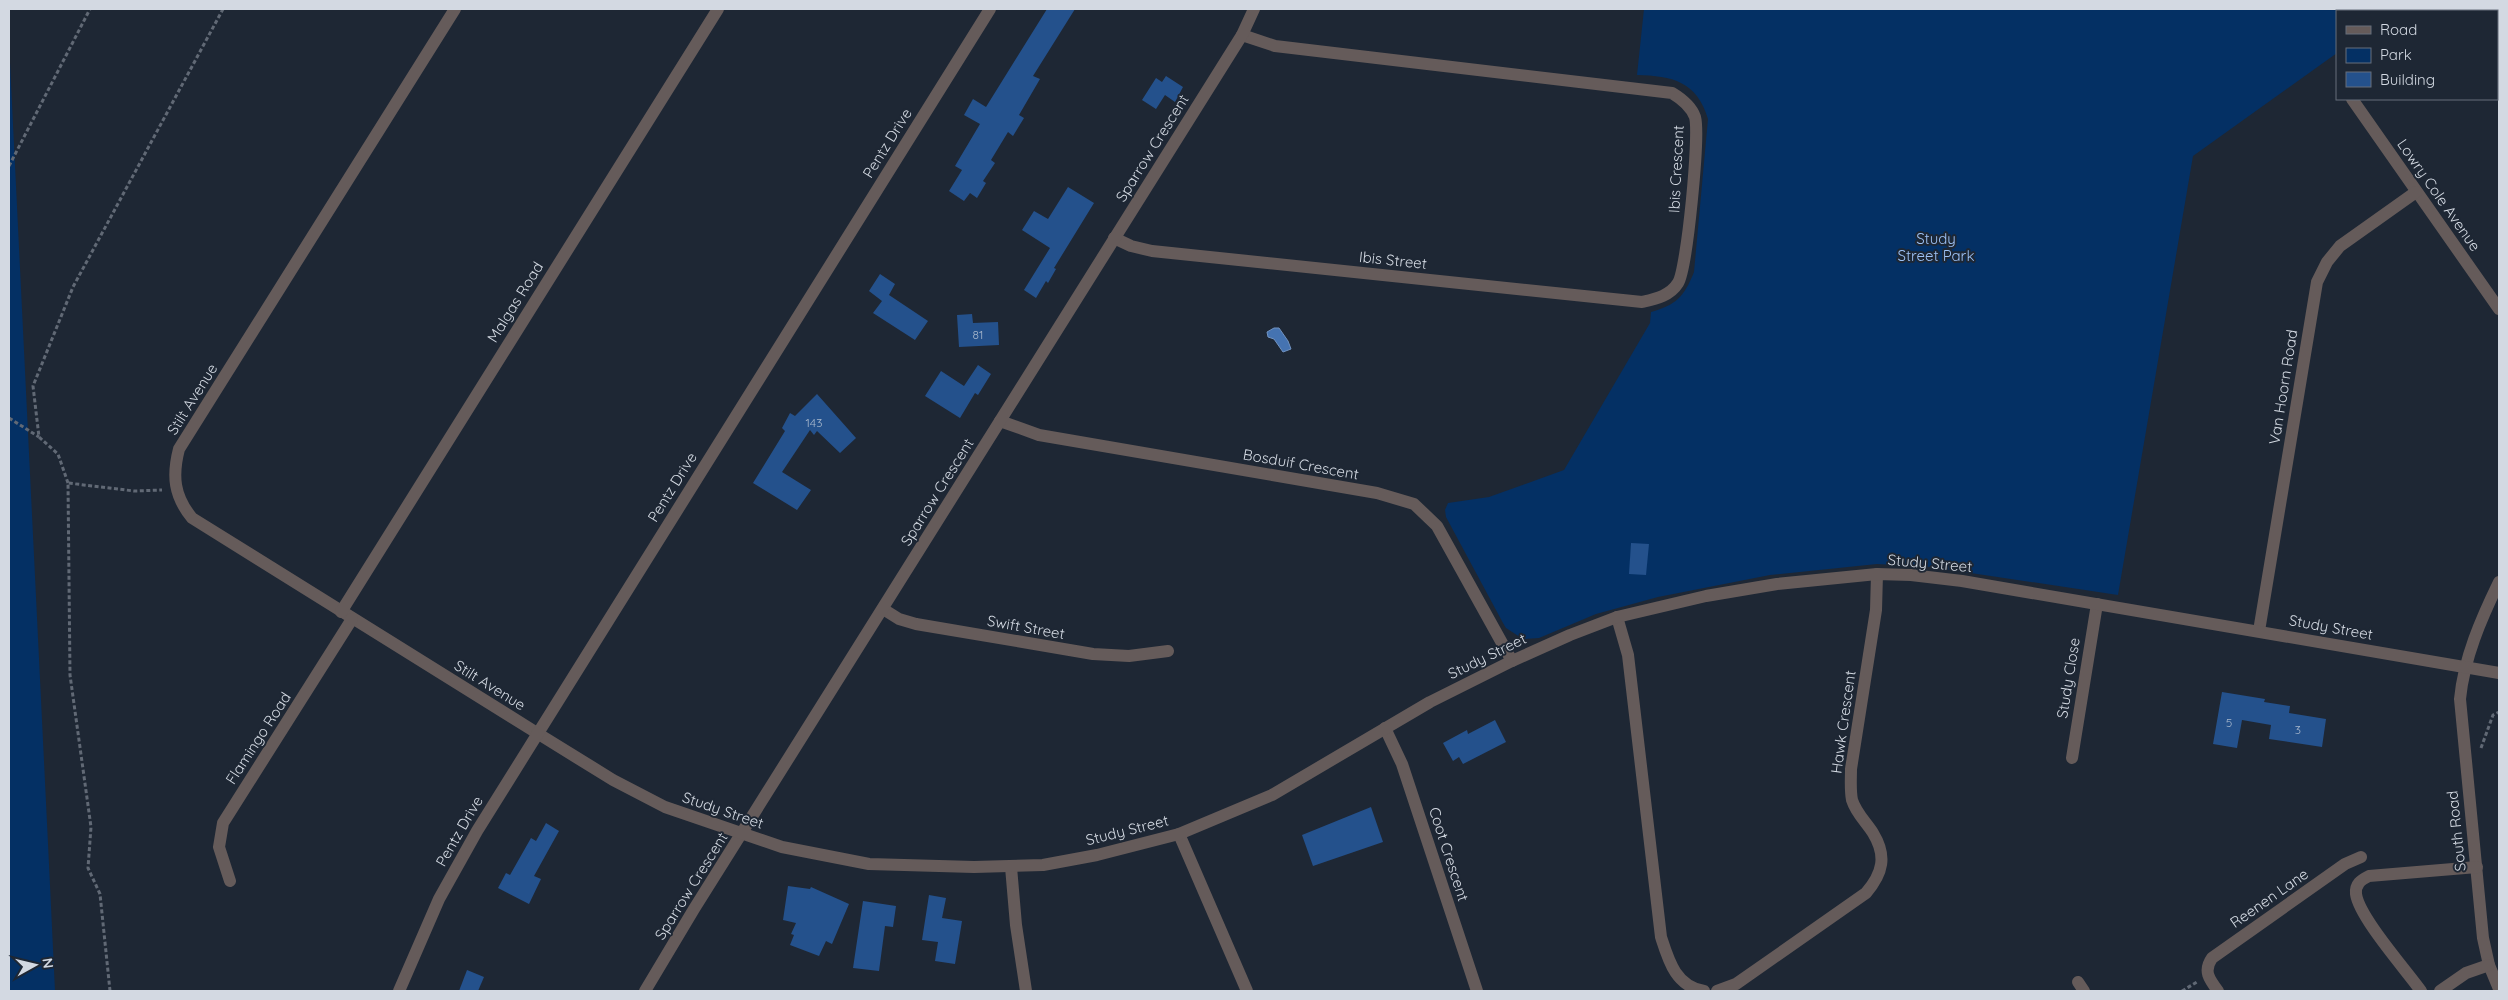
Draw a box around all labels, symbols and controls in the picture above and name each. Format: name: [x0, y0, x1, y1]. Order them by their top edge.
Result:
legend: [2336, 10, 2498, 100]
text: Road: [2380, 20, 2417, 39]
text: Park: [2380, 45, 2412, 64]
text: Building: [2380, 70, 2435, 89]
street label: Sparrow Crescent: [1111, 91, 1193, 205]
street label: Pentz Drive: [858, 105, 916, 181]
street label: Ibis Crescent: [1664, 125, 1688, 213]
street label: Lowry Cole Avenue: [2393, 135, 2485, 255]
park label: Study Street Park: [1898, 229, 1974, 265]
street label: Ibis Street: [1358, 247, 1428, 273]
street label: Malgas Road: [483, 258, 547, 346]
house number: 81: [973, 327, 983, 342]
street label: Van Hoorn Road: [2265, 328, 2301, 446]
street label: Stilt Avenue: [163, 360, 221, 438]
house number: 143: [806, 415, 822, 430]
street label: Sparrow Crescent: [896, 435, 978, 549]
street label: Bosduif Crescent: [1242, 444, 1360, 484]
street label: Pentz Drive: [643, 449, 701, 525]
street label: Study Street: [1887, 550, 1973, 576]
street label: Study Street: [2288, 610, 2374, 644]
street label: Swift Street: [986, 611, 1066, 643]
street label: Study Street: [1445, 629, 1529, 683]
street label: Study Close: [2052, 636, 2084, 720]
street label: Stilt Avenue: [451, 656, 529, 714]
street label: Hawk Crescent: [1826, 669, 1860, 775]
street label: Flamingo Road: [221, 688, 295, 788]
house number: 5: [2226, 715, 2232, 730]
house number: 3: [2295, 722, 2301, 737]
street label: Study Street: [680, 787, 766, 833]
street label: South Road: [2442, 790, 2470, 872]
street label: Pentz Drive: [431, 792, 487, 870]
street label: Coot Crescent: [1425, 805, 1473, 903]
street label: Study Street: [1084, 811, 1170, 849]
street label: Sparrow Crescent: [650, 829, 732, 943]
street label: Reenen Lane: [2226, 864, 2312, 932]
north arrow: [10, 940, 60, 990]
text: N: [38, 957, 58, 970]

